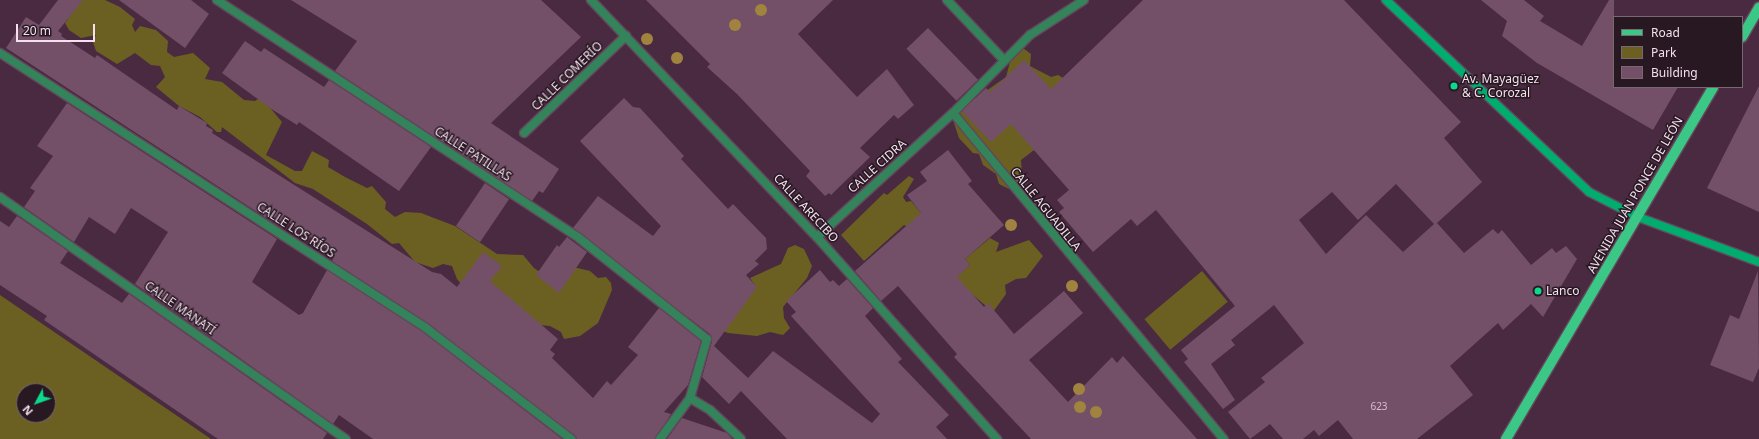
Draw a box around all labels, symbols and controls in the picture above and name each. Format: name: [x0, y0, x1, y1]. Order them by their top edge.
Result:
scale bar: [18, 16, 97, 42]
legend: [1613, 16, 1743, 88]
text: 20 m: [23, 22, 51, 39]
text: Road: [1651, 24, 1680, 41]
street label: CALLE COMERÍO: [529, 39, 605, 113]
text: Park: [1651, 44, 1676, 61]
text: Building: [1651, 64, 1698, 81]
place label: Av. Mayagüez & C. Corozal: [1462, 72, 1539, 100]
marker: Av. Mayagüez & C. Corozal: [1449, 81, 1459, 91]
street label: AVENIDA JUAN PONCE DE LEÓN: [1584, 114, 1686, 276]
street label: CALLE PATILLAS: [432, 124, 514, 184]
street label: CALLE CIDRA: [845, 136, 909, 196]
street label: CALLE AGUADILLA: [1008, 164, 1084, 254]
street label: CALLE ARECIBO: [771, 171, 841, 245]
street label: CALLE LOS RÍOS: [254, 199, 338, 261]
street label: CALLE MANATÍ: [142, 278, 218, 338]
place label: Lanco: [1546, 284, 1579, 298]
marker: Lanco: [1533, 286, 1543, 296]
north arrow: [16, 383, 56, 423]
house number: 623: [1370, 401, 1388, 413]
text: N: [19, 402, 36, 419]

